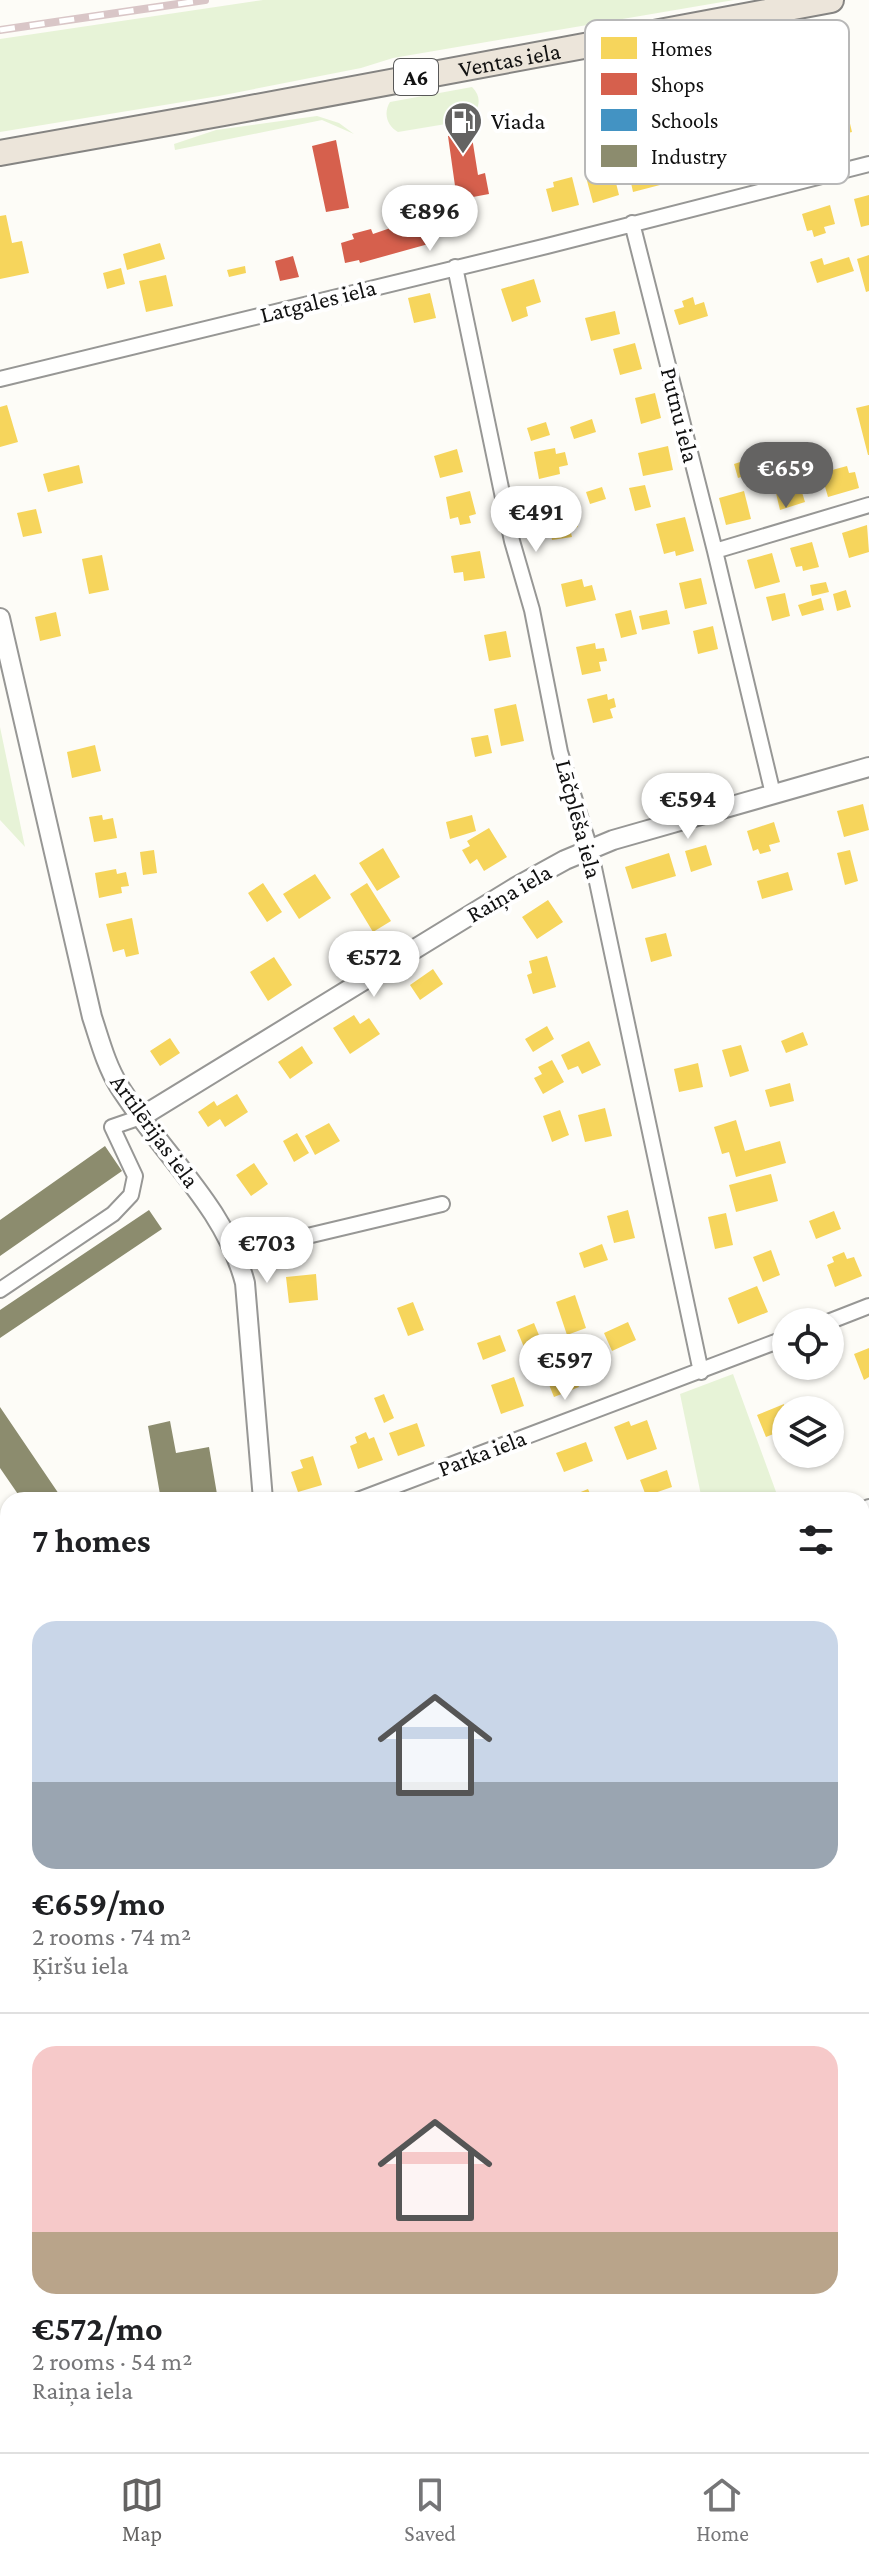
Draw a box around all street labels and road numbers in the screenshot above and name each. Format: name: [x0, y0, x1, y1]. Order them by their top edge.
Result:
street label: Ventas iela: [456, 37, 563, 82]
road number: A6: [394, 59, 438, 95]
street label: Latgales iela: [257, 273, 379, 328]
street label: Putnu iela: [656, 365, 705, 465]
street label: Lāčplēša iela: [551, 757, 608, 881]
street label: Raiņa iela: [462, 858, 557, 929]
street label: Artilērijas iela: [105, 1069, 205, 1193]
street label: Parka iela: [434, 1423, 530, 1482]

